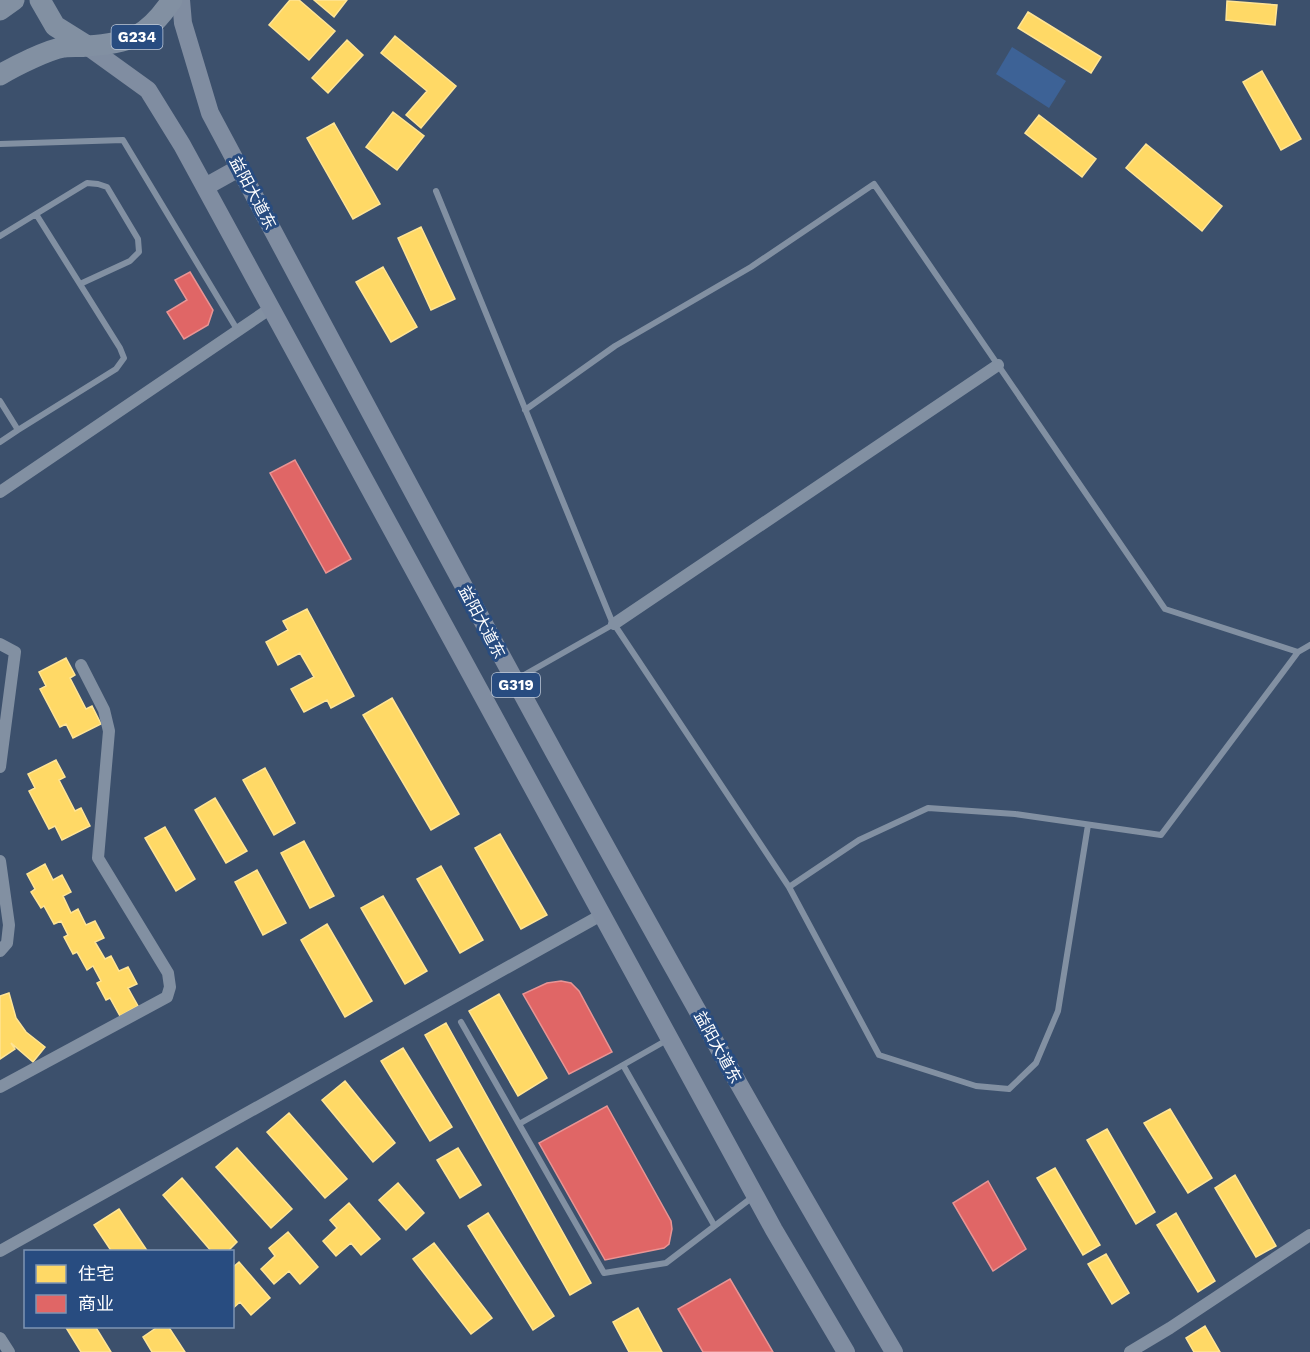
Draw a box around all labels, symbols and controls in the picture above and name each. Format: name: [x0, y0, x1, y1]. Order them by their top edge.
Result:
road number: G234: [112, 25, 162, 49]
street label: 益阳大道东: [226, 153, 280, 233]
street label: 益阳大道东: [455, 582, 509, 662]
road number: G319: [492, 673, 540, 697]
street label: 益阳大道东: [690, 1007, 746, 1087]
legend: [24, 1250, 234, 1328]
text: 住宅: [78, 1263, 114, 1284]
text: 商业: [78, 1293, 114, 1314]

